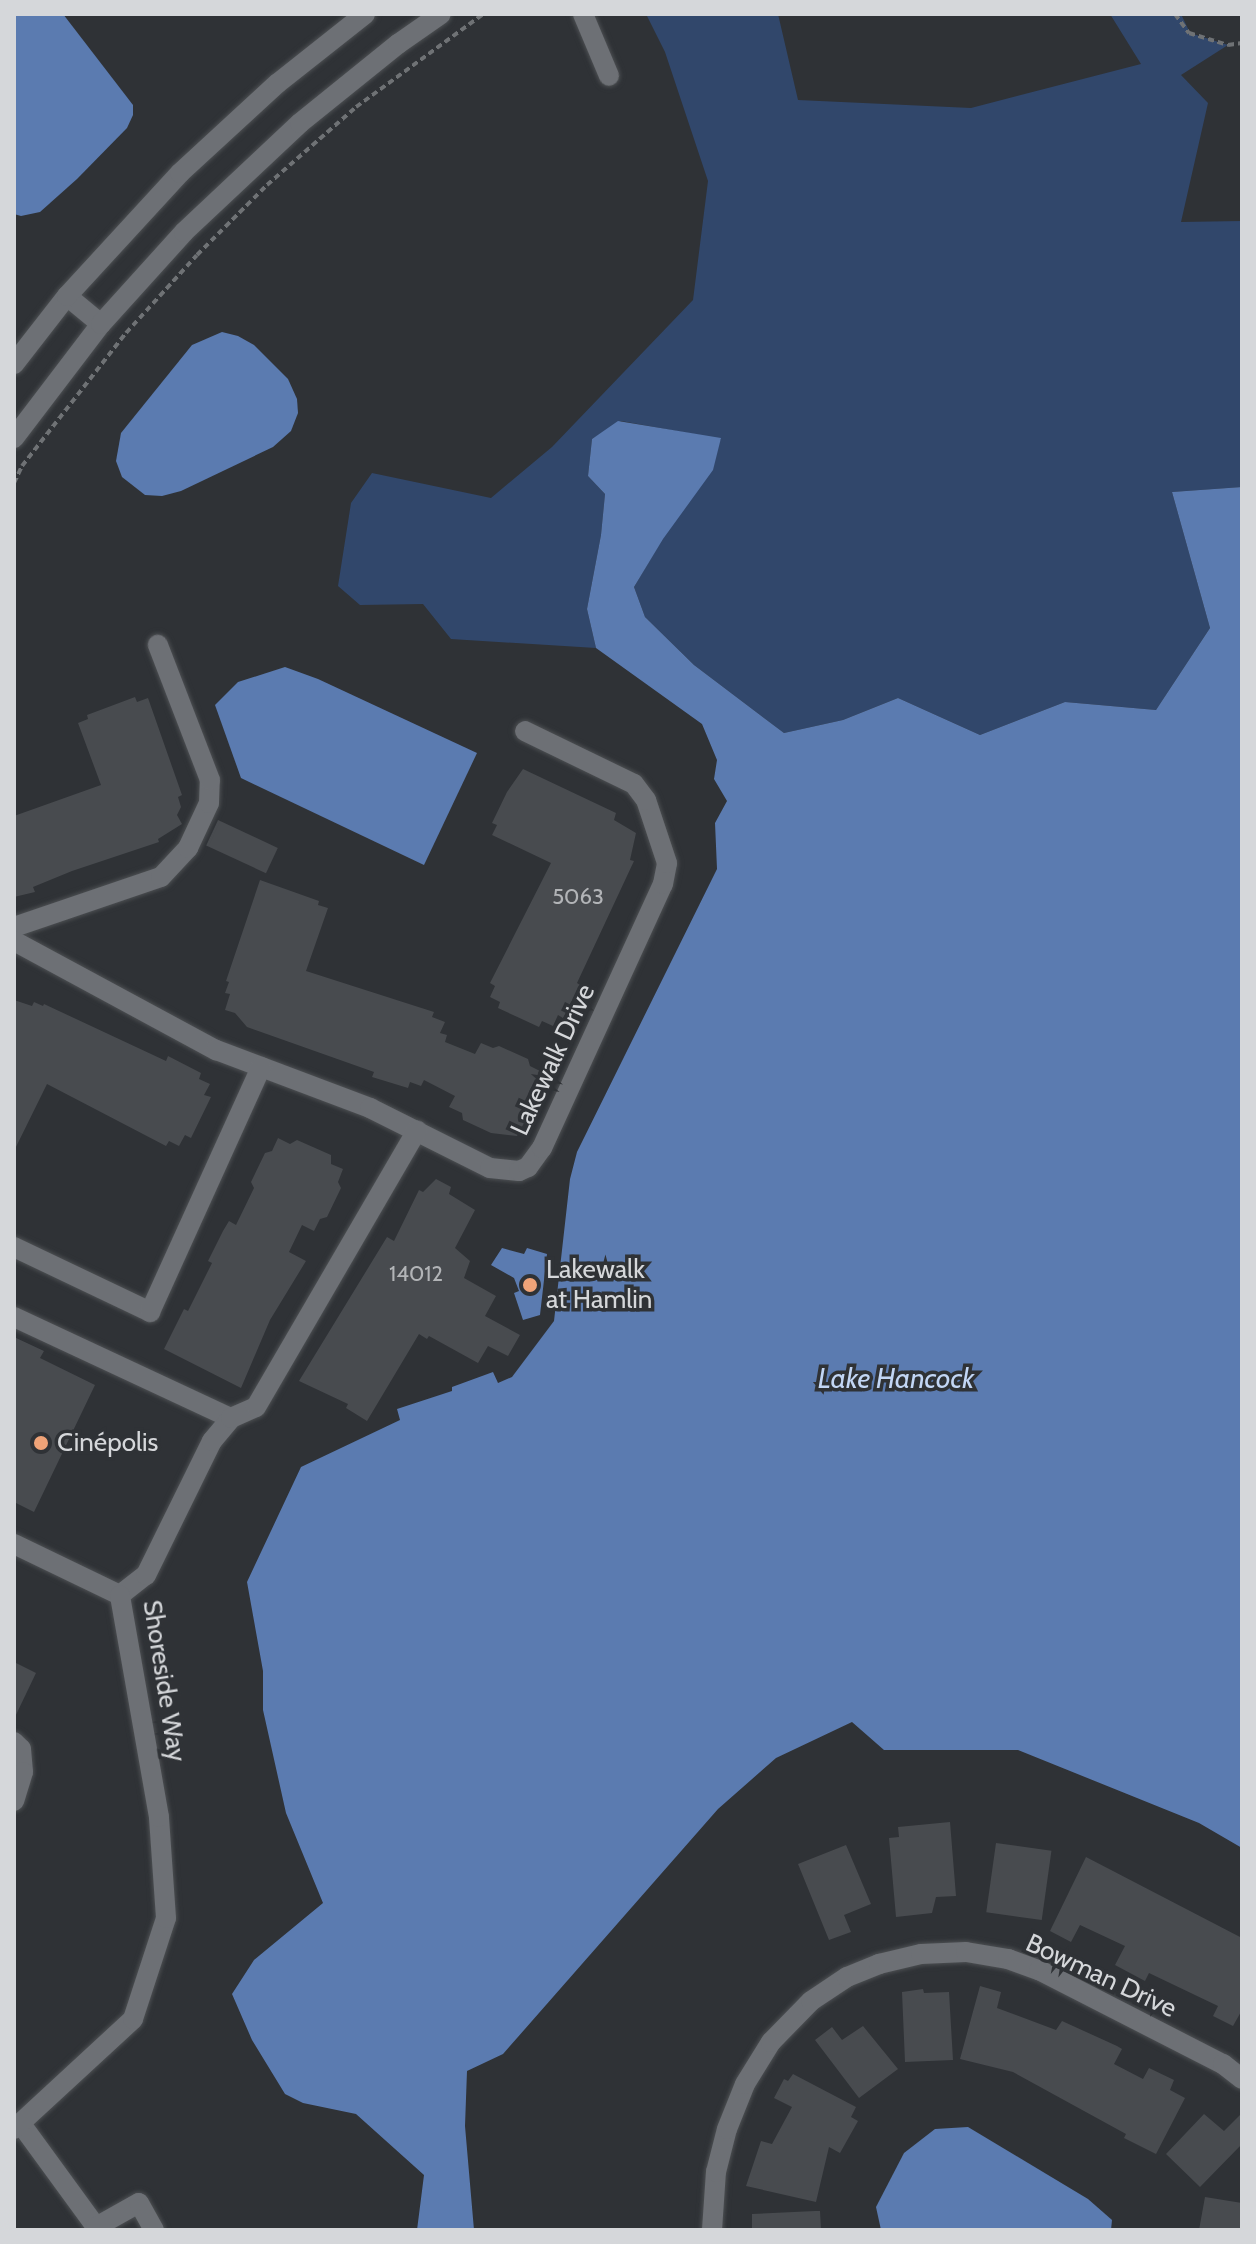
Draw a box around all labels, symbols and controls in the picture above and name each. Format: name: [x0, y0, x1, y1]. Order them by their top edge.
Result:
house number: 5063: [552, 884, 604, 910]
street label: Lakewalk Drive: [504, 980, 602, 1140]
place label: Lakewalk at Hamlin: [546, 1254, 652, 1316]
house number: 14012: [389, 1261, 443, 1287]
marker: Lakewalk at Hamlin: [521, 1276, 539, 1294]
water label: Lake Hancock: [818, 1361, 974, 1395]
place label: Cinépolis: [57, 1427, 158, 1459]
marker: Cinépolis: [32, 1434, 50, 1452]
street label: Shoreside Way: [136, 1598, 192, 1764]
street label: Bowman Drive: [1021, 1928, 1181, 2024]

